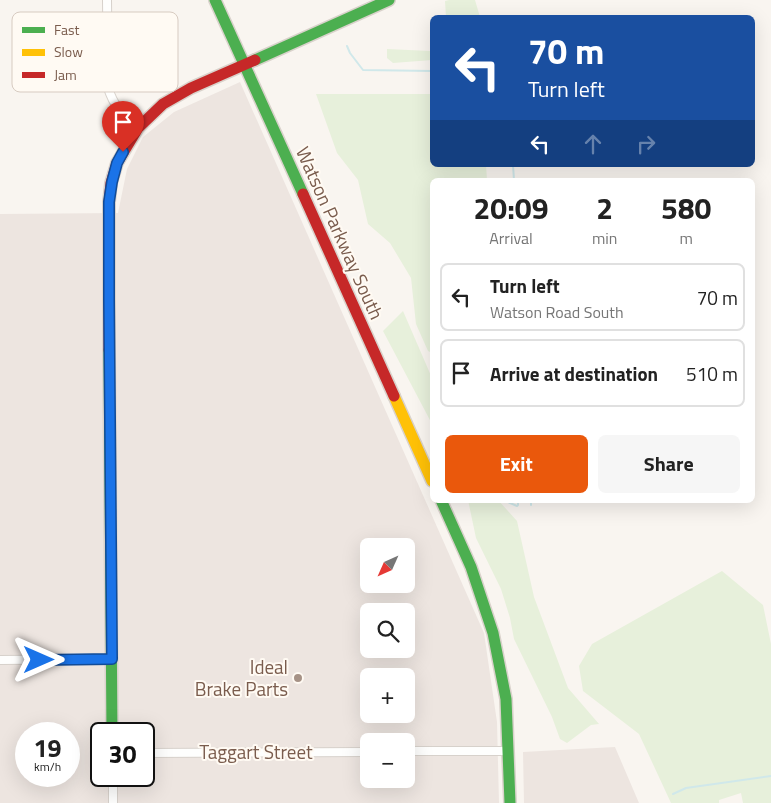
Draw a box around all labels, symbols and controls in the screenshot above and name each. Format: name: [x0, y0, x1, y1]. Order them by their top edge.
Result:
legend: [12, 12, 178, 92]
text: Fast: [54, 19, 79, 40]
text: 70 m: [528, 24, 604, 78]
icon: left: [445, 35, 510, 100]
text: Slow: [54, 41, 83, 62]
text: Jam: [54, 64, 77, 85]
text: Turn left: [528, 72, 605, 106]
pin: [102, 101, 144, 152]
icon: arrive: [109, 108, 137, 136]
icon: left: [526, 130, 554, 158]
icon: ahead: [579, 130, 607, 158]
icon: right: [632, 130, 660, 158]
street label: Watson Parkway South: [289, 142, 392, 324]
text: 20:09: [474, 185, 548, 231]
text: 2: [596, 185, 613, 231]
text: 580: [661, 185, 711, 231]
text: Arrival: [489, 226, 533, 250]
text: min: [592, 226, 617, 250]
text: m: [680, 226, 693, 250]
text: Turn left: [490, 271, 560, 300]
icon: left: [447, 283, 475, 311]
text: 70 m: [697, 283, 738, 312]
text: Watson Road South: [490, 300, 624, 324]
icon: arrive: [447, 359, 475, 387]
text: Arrive at destination: [490, 359, 658, 388]
text: 510 m: [686, 359, 738, 388]
button: Exit: [445, 435, 588, 493]
button: Share: [598, 435, 740, 493]
north arrow: [360, 538, 415, 592]
map controls: [360, 538, 415, 788]
button: search: [360, 603, 415, 658]
position arrow: [12, 633, 64, 685]
place label: Ideal Brake Parts: [195, 652, 288, 703]
button: +: [360, 668, 415, 723]
marker: Ideal Brake Parts: [292, 672, 304, 684]
speed limit sign: 30: [90, 722, 155, 787]
text: 19: [33, 729, 62, 767]
button: −: [360, 733, 415, 788]
street label: Taggart Street: [199, 737, 313, 766]
text: km/h: [34, 757, 61, 776]

